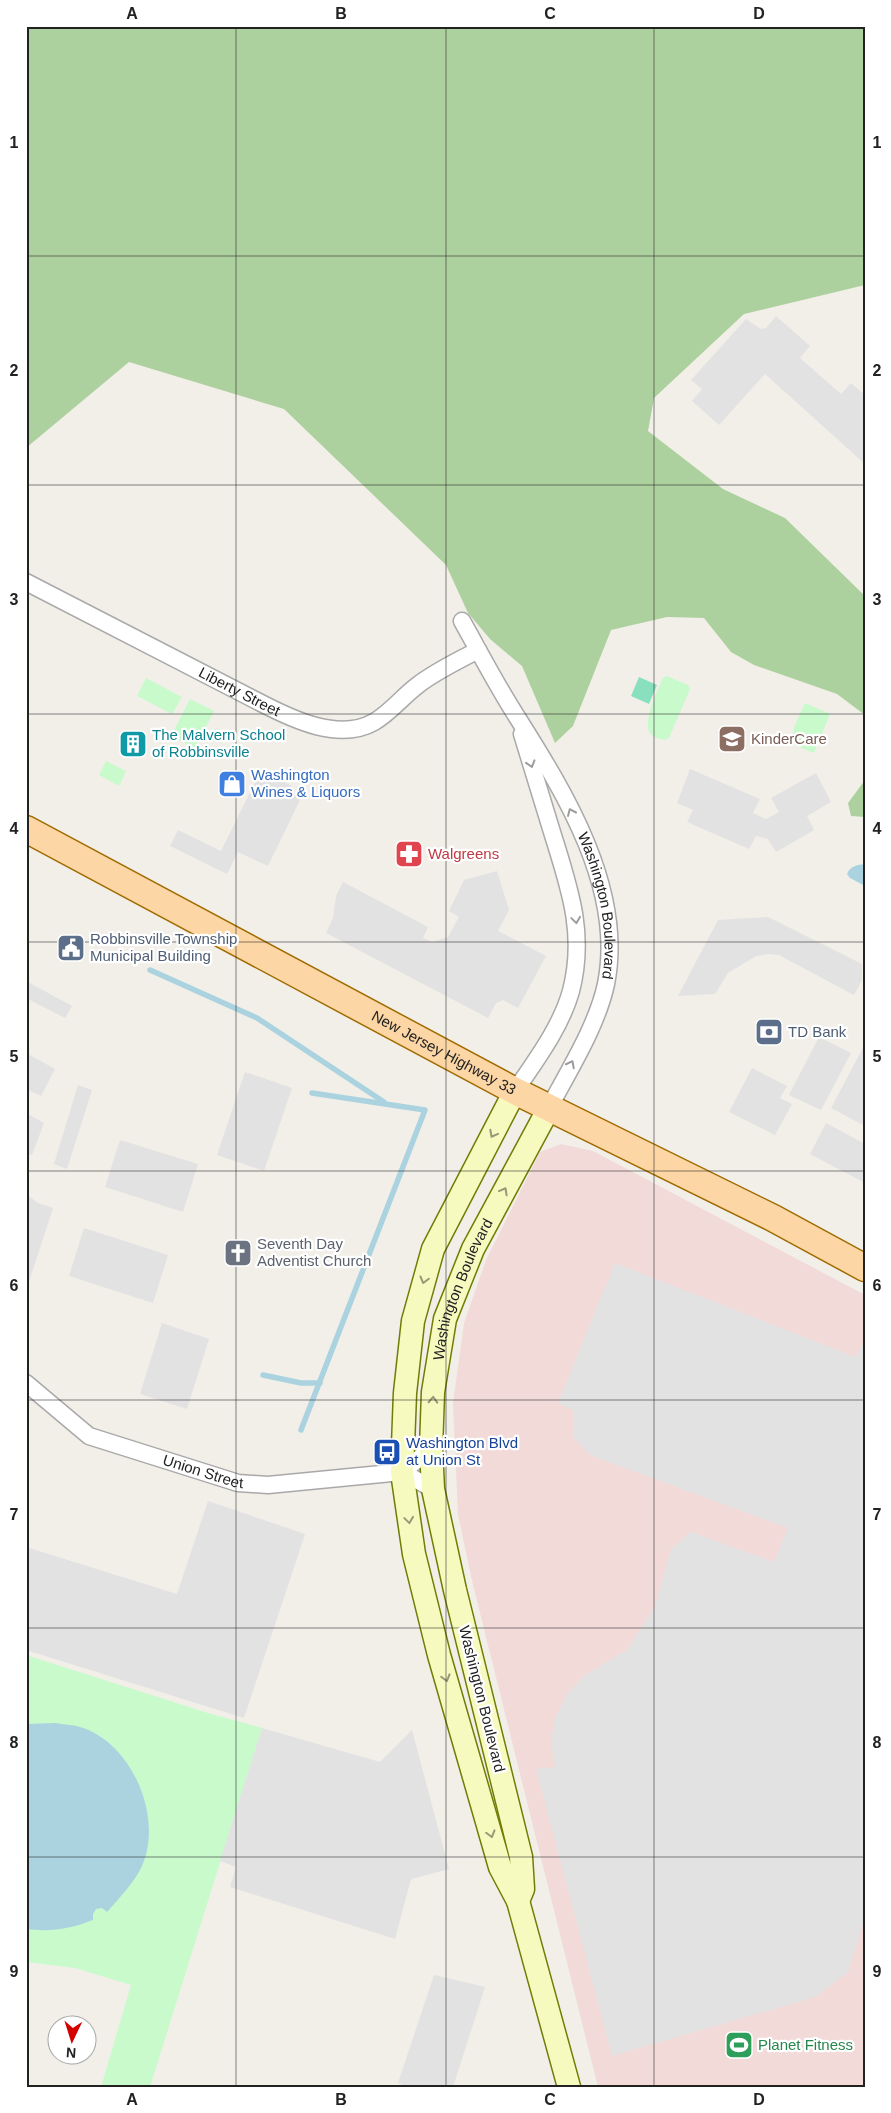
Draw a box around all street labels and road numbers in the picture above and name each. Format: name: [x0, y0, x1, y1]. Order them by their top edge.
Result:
street label: Liberty Street: [196, 663, 284, 720]
street label: Washington Boulevard: [575, 829, 619, 981]
street label: New Jersey Highway 33: [369, 1007, 519, 1098]
street label: Washington Boulevard: [429, 1215, 496, 1361]
street label: Union Street: [161, 1451, 245, 1491]
street label: Washington Boulevard: [456, 1624, 509, 1774]

